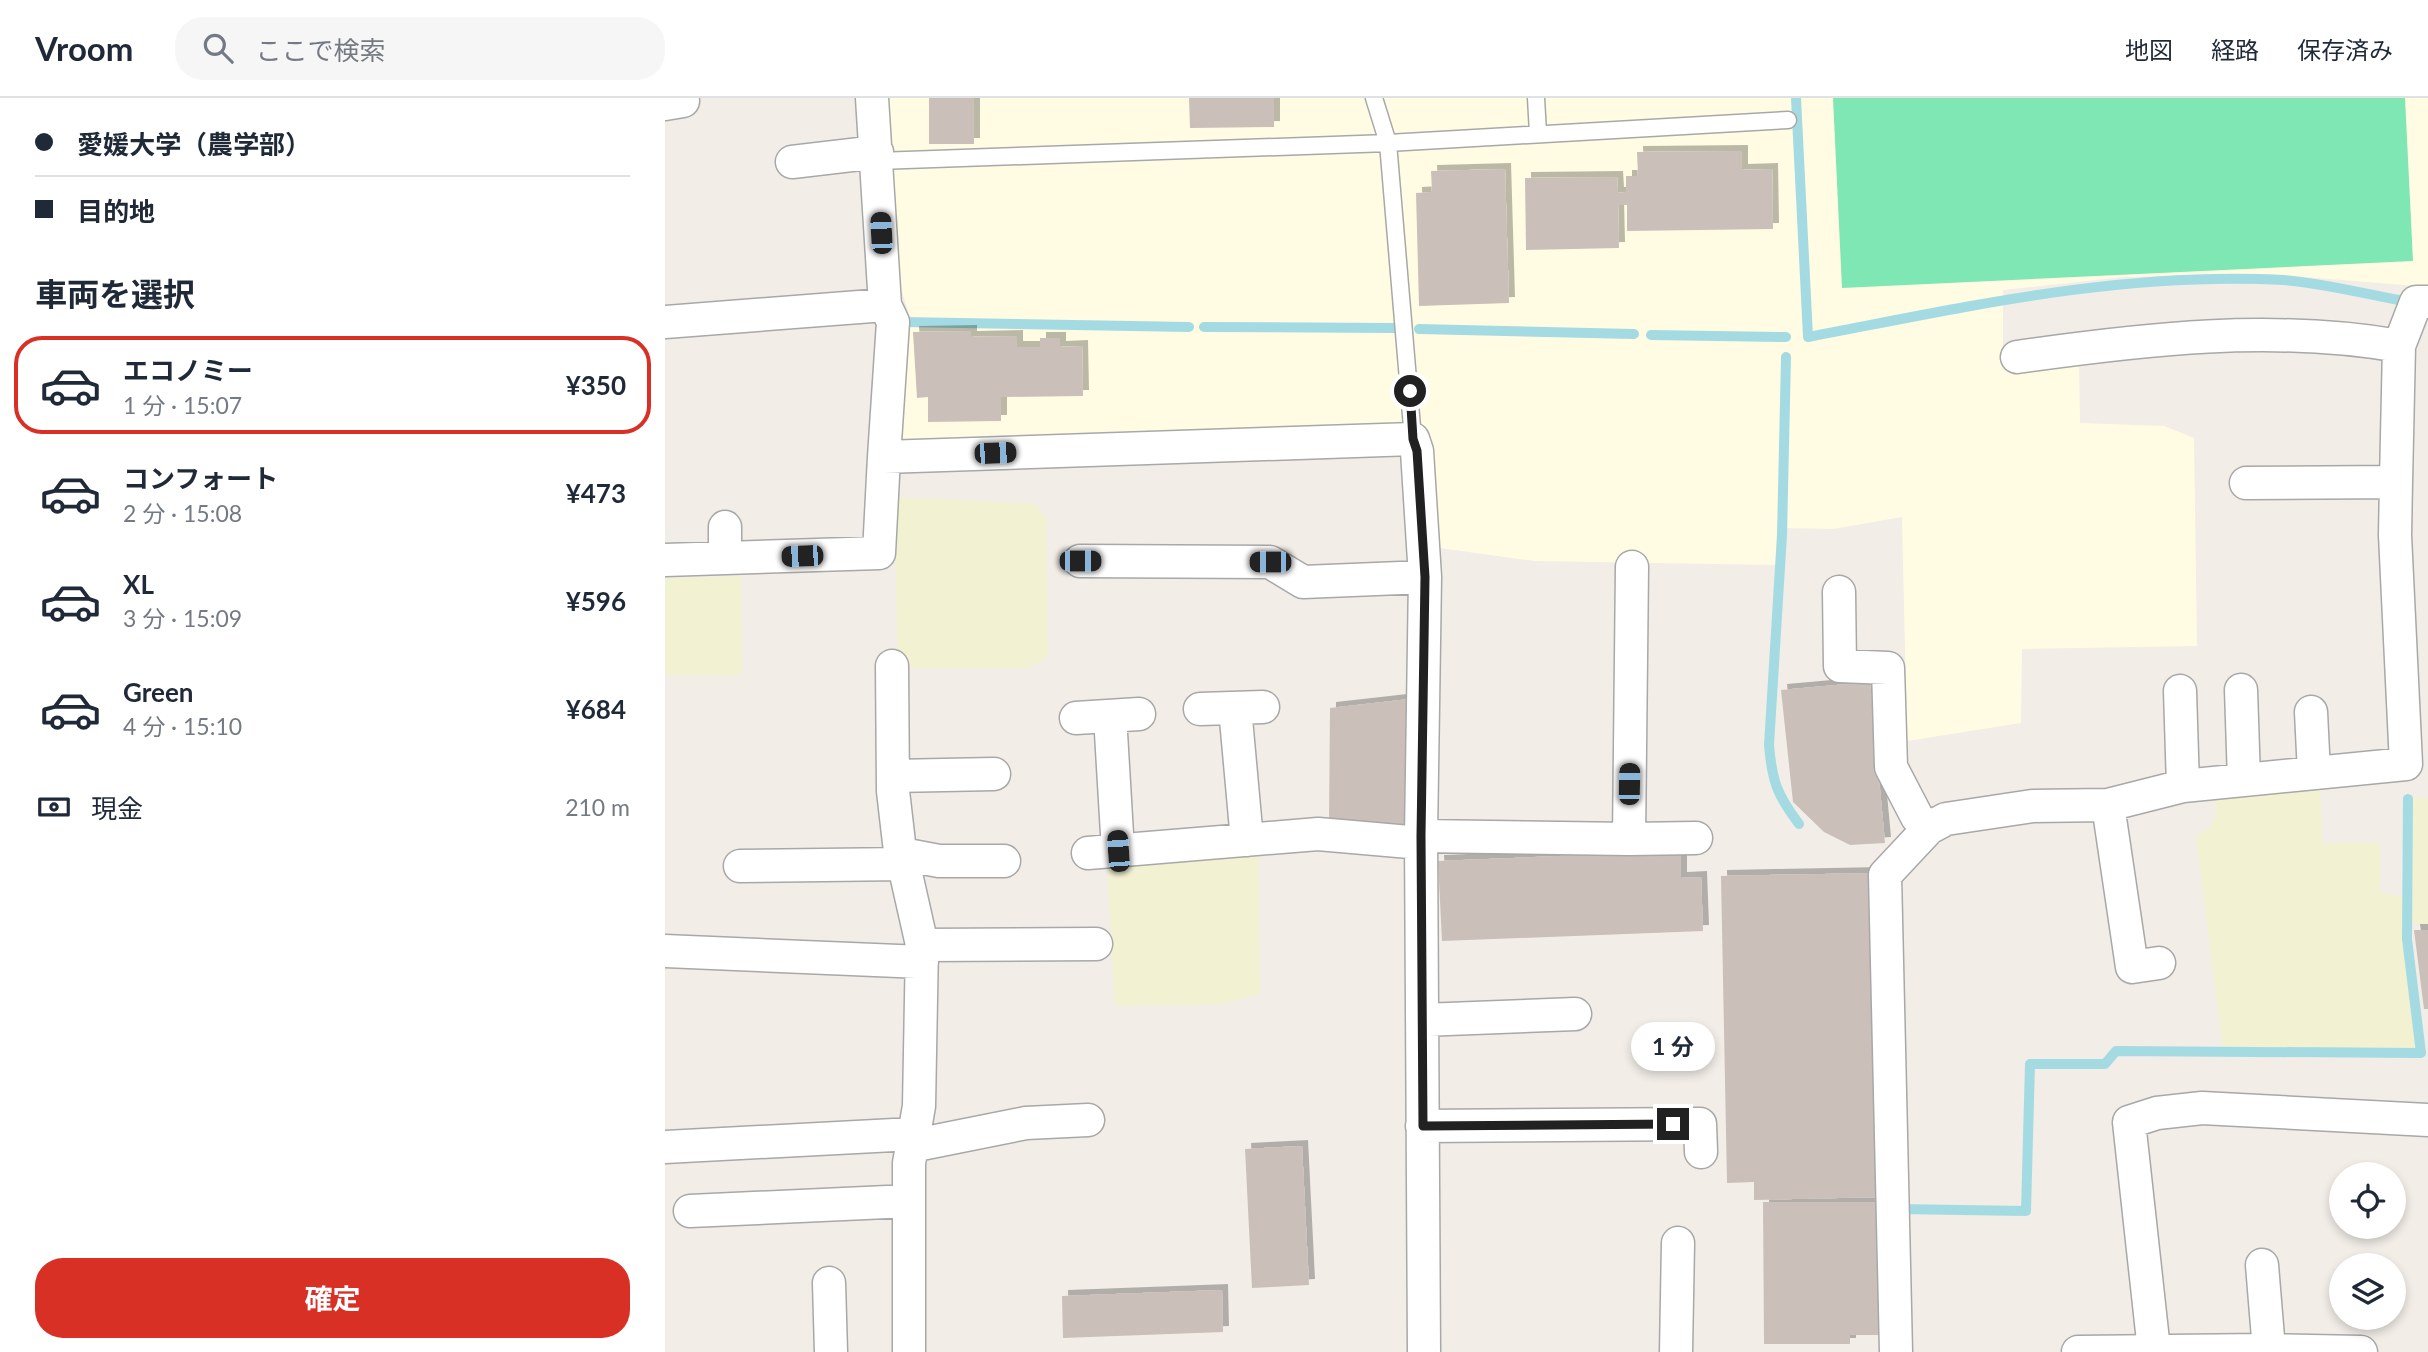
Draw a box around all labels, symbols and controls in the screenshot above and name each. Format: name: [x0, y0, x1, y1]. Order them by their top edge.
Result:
search box: [175, 17, 665, 80]
text: Vroom: [35, 28, 133, 68]
icon: search: [199, 29, 237, 67]
text: ここで検索: [255, 34, 385, 66]
text: 地図: [2125, 35, 2173, 64]
text: 経路: [2211, 35, 2259, 64]
text: 保存済み: [2297, 35, 2393, 64]
text: 愛媛大学（農学部）: [77, 128, 311, 160]
text: 目的地: [77, 195, 155, 227]
car: [870, 211, 893, 255]
text: 車両を選択: [35, 274, 195, 313]
icon: car: [39, 354, 102, 417]
text: エコノミー: [123, 354, 253, 386]
text: ¥350: [566, 369, 626, 401]
route start: [1394, 375, 1426, 407]
text: 1 分 · 15:07: [123, 391, 242, 419]
car: [974, 442, 1017, 464]
icon: car: [39, 462, 102, 525]
text: コンフォート: [123, 462, 278, 494]
text: ¥473: [566, 477, 626, 509]
text: 2 分 · 15:08: [123, 499, 242, 527]
car: [781, 545, 824, 567]
car: [1060, 551, 1102, 572]
car: [1250, 552, 1292, 573]
text: XL: [123, 568, 154, 600]
icon: car: [39, 570, 102, 633]
text: ¥596: [566, 585, 626, 617]
text: 3 分 · 15:09: [123, 604, 242, 632]
text: Green: [123, 676, 193, 708]
icon: car: [39, 678, 102, 741]
text: ¥684: [566, 693, 626, 725]
text: 4 分 · 15:10: [123, 712, 242, 740]
car: [1619, 763, 1640, 805]
icon: cash: [35, 788, 73, 826]
text: 現金: [91, 792, 143, 824]
text: 210 m: [565, 793, 630, 821]
car: [1107, 829, 1130, 873]
callout: 1 分: [1631, 1023, 1715, 1072]
text: 1 分: [1652, 1032, 1694, 1060]
route end: [1657, 1108, 1689, 1140]
map controls: [2329, 1162, 2406, 1330]
button: locate: [2329, 1162, 2406, 1239]
button: layers: [2329, 1253, 2406, 1330]
button: 確定: [35, 1258, 630, 1338]

